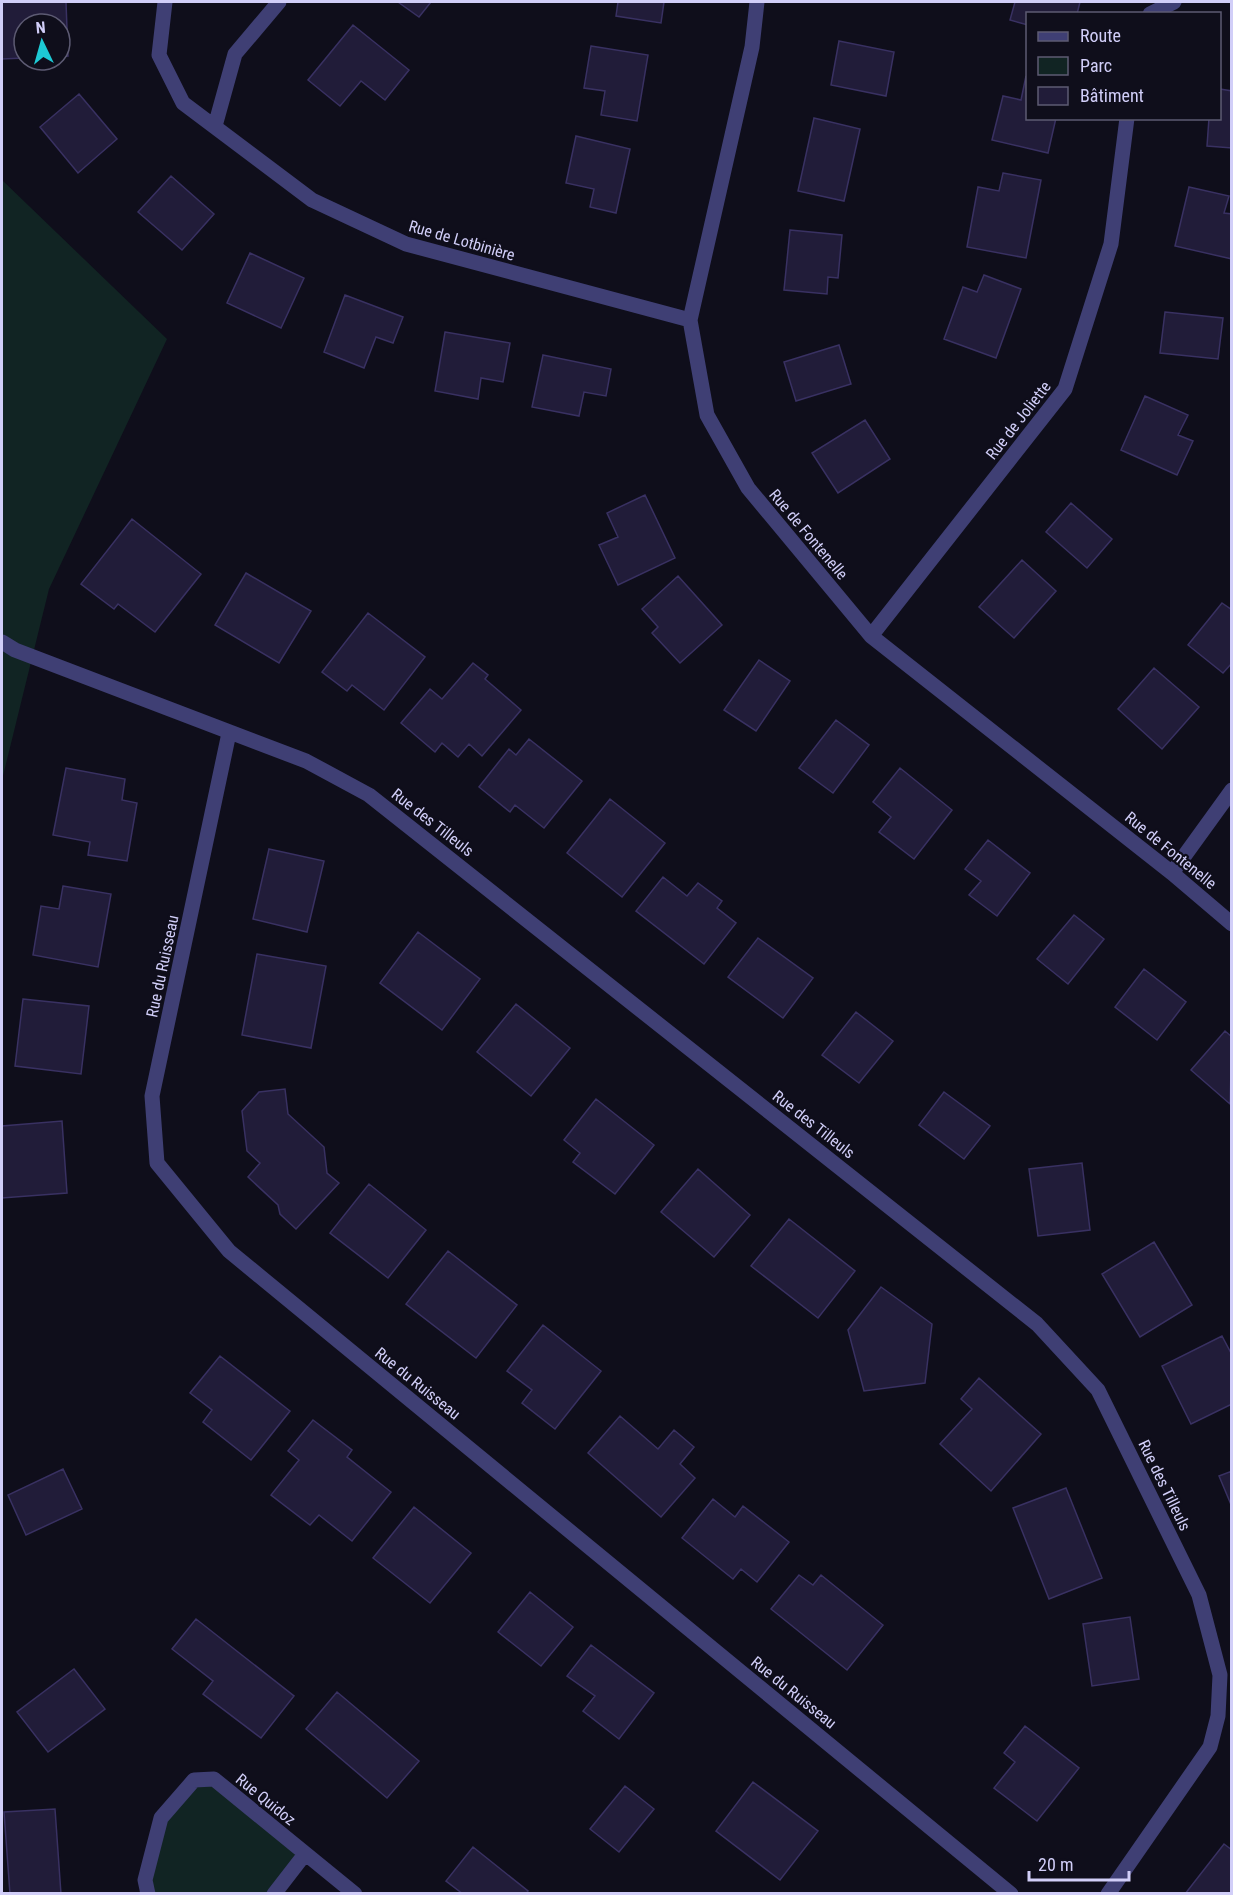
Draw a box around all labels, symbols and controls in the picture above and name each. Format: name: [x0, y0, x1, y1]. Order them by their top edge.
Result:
north arrow: [12, 12, 72, 72]
legend: [1026, 12, 1221, 120]
text: N: [35, 18, 46, 37]
text: Route: [1080, 25, 1121, 46]
text: Parc: [1080, 55, 1112, 76]
text: Bâtiment: [1080, 85, 1144, 106]
street label: Rue de Lotbinière: [407, 216, 517, 265]
street label: Rue de Joliette: [982, 377, 1055, 463]
street label: Rue de Fontenelle: [765, 485, 852, 583]
street label: Rue des Tilleuls: [388, 784, 478, 860]
street label: Rue de Fontenelle: [1121, 808, 1220, 893]
street label: Rue du Ruisseau: [142, 913, 183, 1019]
street label: Rue des Tilleuls: [769, 1086, 859, 1162]
street label: Rue du Ruisseau: [371, 1343, 464, 1424]
street label: Rue des Tilleuls: [1134, 1437, 1195, 1534]
street label: Rue du Ruisseau: [747, 1652, 840, 1733]
street label: Rue Quidoz: [232, 1770, 299, 1829]
scale bar: [1029, 1844, 1130, 1882]
text: 20 m: [1038, 1854, 1073, 1875]

